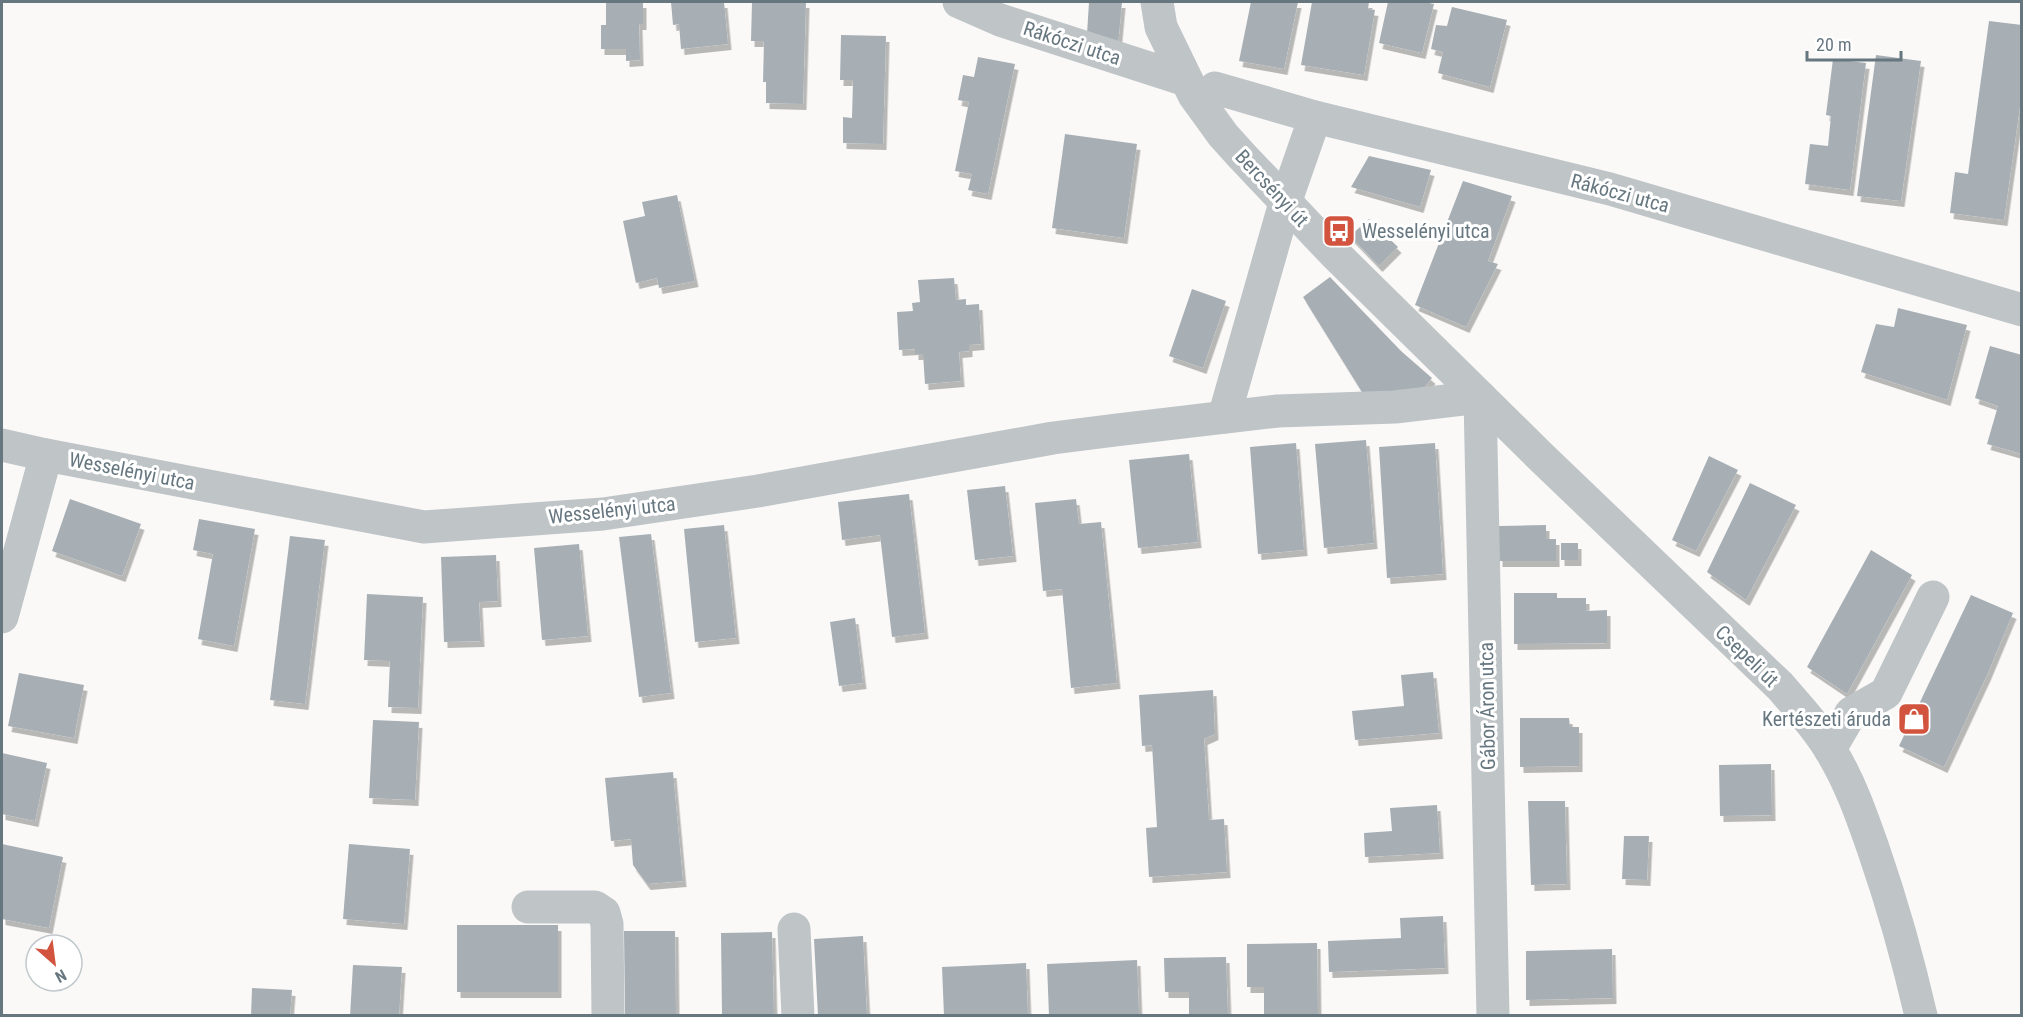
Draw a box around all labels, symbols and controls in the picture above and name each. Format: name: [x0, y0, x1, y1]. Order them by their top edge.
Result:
street label: Rákóczi utca: [1020, 16, 1124, 70]
scale bar: [1807, 24, 1902, 62]
text: 20 m: [1816, 34, 1851, 55]
street label: Bercsényi út: [1230, 144, 1314, 232]
street label: Rákóczi utca: [1568, 168, 1672, 218]
bus stop icon: Wesselényi utca: [1321, 213, 1357, 249]
place label: Wesselényi utca: [1362, 219, 1490, 243]
street label: Wesselényi utca: [67, 447, 197, 495]
street label: Wesselényi utca: [547, 491, 677, 529]
street label: Csepeli út: [1710, 620, 1784, 692]
street label: Gábor Áron utca: [1474, 642, 1500, 770]
shop icon: Kertészeti áruda: [1896, 701, 1932, 737]
place label: Kertészeti áruda: [1762, 707, 1891, 731]
north arrow: [24, 933, 84, 993]
text: N: [52, 965, 70, 986]

